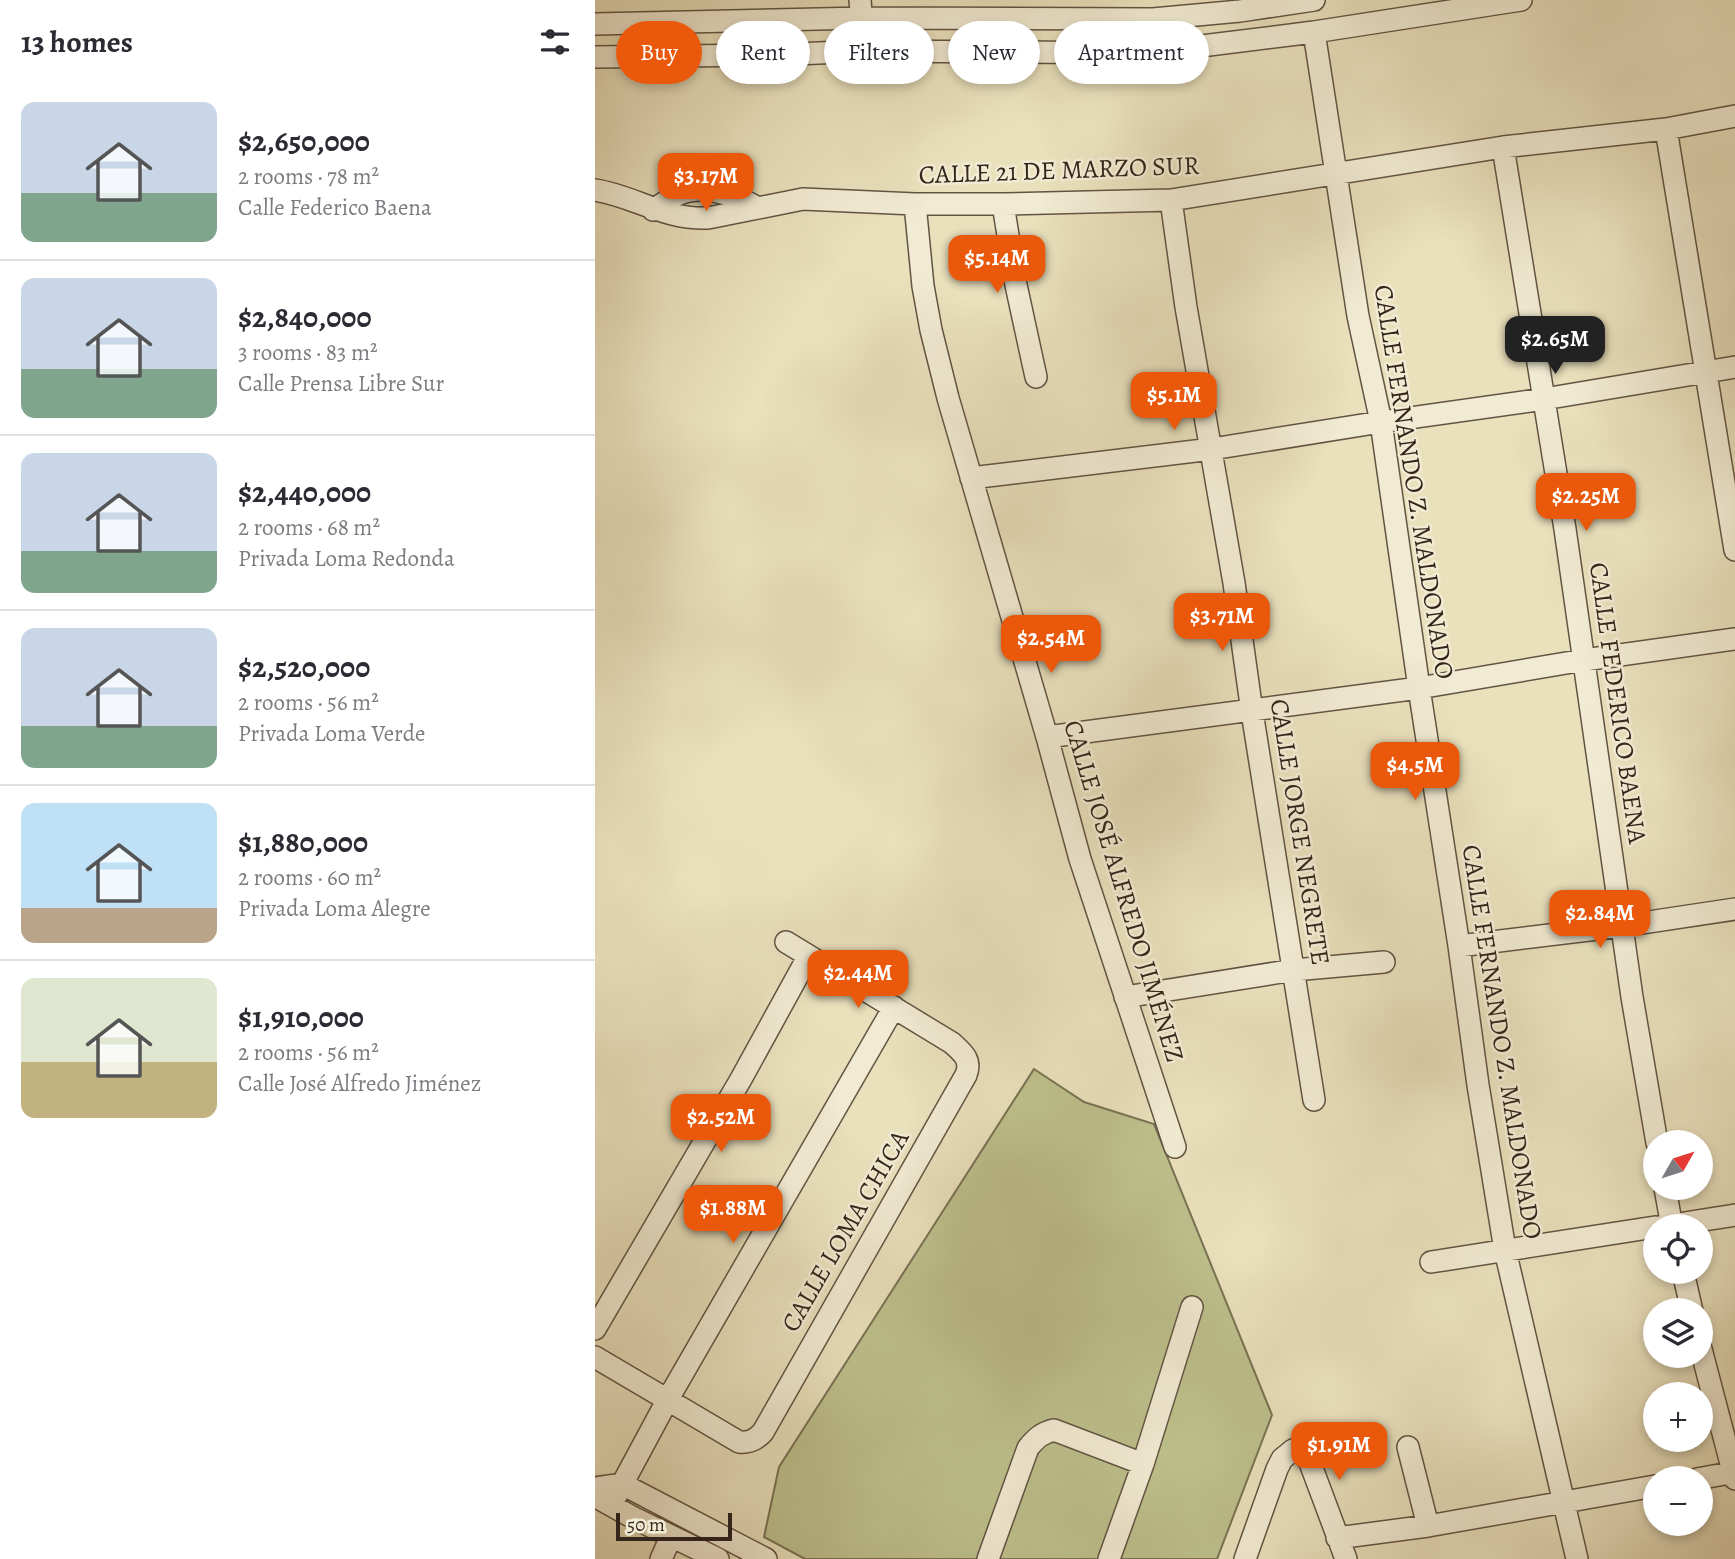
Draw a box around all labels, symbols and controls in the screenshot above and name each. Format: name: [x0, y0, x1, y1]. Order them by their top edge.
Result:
chip: Buy: [616, 21, 702, 84]
chip: Rent: [716, 21, 810, 84]
chip: Filters: [824, 21, 934, 84]
chip: New: [948, 21, 1040, 84]
chip: Apartment: [1054, 21, 1209, 84]
text: 13 homes: [21, 22, 133, 62]
icon: filters: [536, 23, 574, 61]
text: $2,650,000: [238, 121, 370, 161]
icon: home: [77, 130, 161, 214]
street label: CALLE 21 DE MARZO SUR: [918, 148, 1200, 192]
pin: $3.17M: [649, 154, 763, 213]
text: $3.17M: [674, 160, 738, 191]
text: 2 rooms · 78 m²: [238, 161, 379, 192]
text: Calle Federico Baena: [238, 192, 432, 223]
pin: $5.14M: [940, 236, 1054, 295]
text: $5.14M: [964, 242, 1030, 273]
street label: CALLE FERNANDO Z. MALDONADO: [1366, 282, 1462, 682]
text: $2,840,000: [238, 297, 371, 337]
icon: home: [77, 306, 161, 390]
pin: $2.65M: [1498, 316, 1612, 376]
text: $2.65M: [1521, 323, 1589, 354]
text: 3 rooms · 83 m²: [238, 337, 378, 368]
text: Calle Prensa Libre Sur: [238, 368, 444, 399]
pin: $5.1M: [1125, 372, 1223, 432]
text: $5.1M: [1147, 379, 1201, 410]
text: $2,440,000: [238, 472, 371, 512]
pin: $2.25M: [1529, 474, 1643, 533]
text: $2.25M: [1552, 480, 1620, 511]
icon: home: [77, 481, 161, 565]
text: 2 rooms · 68 m²: [238, 512, 380, 543]
text: Privada Loma Redonda: [238, 543, 455, 574]
street label: CALLE FEDERICO BAENA: [1581, 560, 1655, 847]
pin: $3.71M: [1165, 594, 1279, 653]
text: $3.71M: [1190, 600, 1254, 631]
pin: $2.54M: [994, 616, 1108, 675]
text: $2.54M: [1017, 622, 1085, 653]
text: $2,520,000: [238, 647, 370, 687]
icon: home: [77, 656, 161, 740]
text: 2 rooms · 56 m²: [238, 687, 379, 718]
street label: CALLE JORGE NEGRETE: [1262, 696, 1338, 968]
street label: CALLE JOSÉ ALFREDO JIMÉNEZ: [1055, 716, 1193, 1066]
text: Privada Loma Verde: [238, 718, 425, 749]
pin: $4.5M: [1366, 742, 1464, 802]
text: $4.5M: [1386, 749, 1444, 780]
text: $1,880,000: [238, 822, 368, 862]
icon: home: [77, 831, 161, 915]
street label: CALLE FERNANDO Z. MALDONADO: [1454, 842, 1550, 1242]
text: 2 rooms · 60 m²: [238, 862, 381, 893]
pin: $2.84M: [1543, 890, 1657, 950]
text: Privada Loma Alegre: [238, 893, 431, 924]
text: $2.84M: [1565, 897, 1635, 928]
pin: $2.44M: [801, 950, 915, 1010]
text: $2.44M: [823, 957, 893, 988]
text: $1,910,000: [238, 997, 364, 1037]
icon: home: [77, 1006, 161, 1090]
text: 2 rooms · 56 m²: [238, 1037, 379, 1068]
text: Calle José Alfredo Jiménez: [238, 1068, 481, 1099]
pin: $2.52M: [664, 1094, 778, 1154]
text: $2.52M: [687, 1101, 755, 1132]
street label: CALLE LOMA CHICA: [773, 1123, 917, 1338]
north arrow: [1643, 1130, 1713, 1200]
map controls: [1643, 1130, 1713, 1536]
pin: $1.88M: [676, 1186, 790, 1245]
text: $1.88M: [700, 1192, 766, 1223]
button: locate: [1643, 1214, 1713, 1284]
button: layers: [1643, 1298, 1713, 1368]
button: +: [1643, 1382, 1713, 1452]
pin: $1.91M: [1282, 1422, 1396, 1482]
text: $1.91M: [1307, 1429, 1371, 1460]
button: −: [1643, 1466, 1713, 1536]
scale bar: [616, 1510, 731, 1542]
text: 50 m: [627, 1512, 665, 1538]

